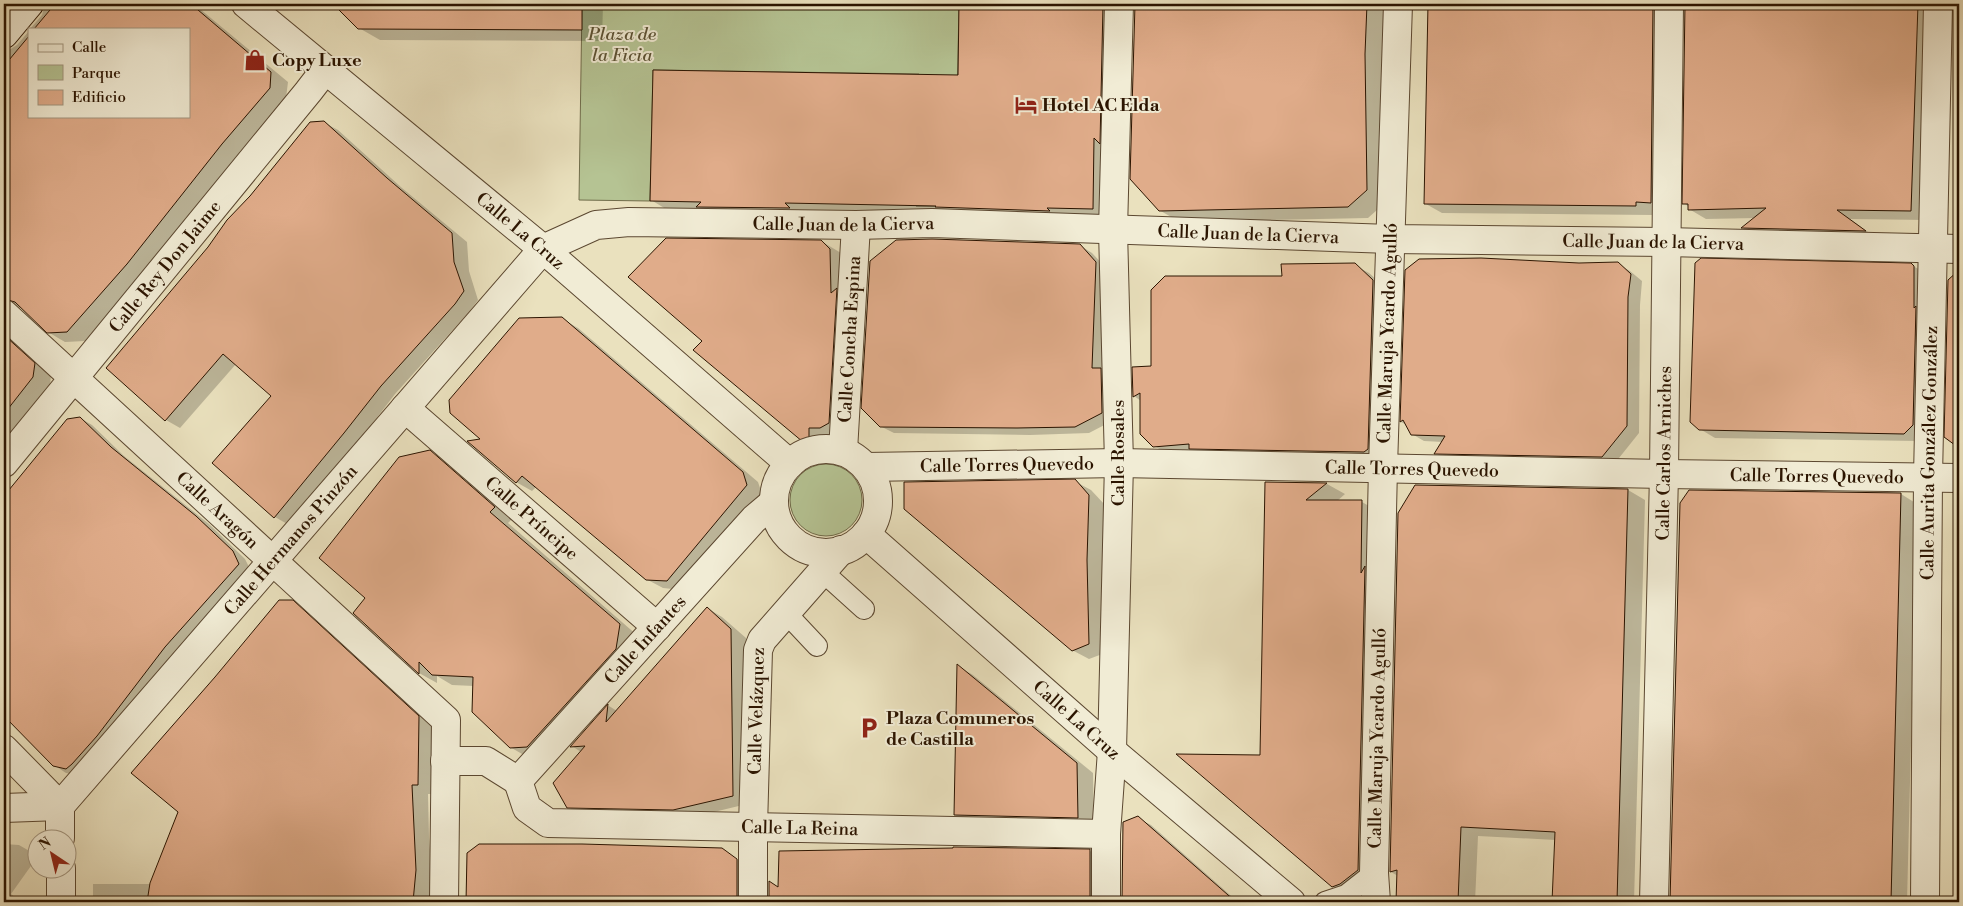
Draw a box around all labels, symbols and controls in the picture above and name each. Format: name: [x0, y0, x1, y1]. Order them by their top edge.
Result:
park label: Plaza de la Ficia: [587, 23, 657, 67]
legend: [28, 28, 190, 118]
text: Calle: [72, 38, 106, 57]
shop icon: Copy Luxe: [242, 47, 268, 73]
place label: Copy Luxe: [272, 49, 362, 72]
text: Parque: [72, 64, 121, 83]
text: Edificio: [72, 88, 126, 107]
hotel icon: Hotel AC Elda: [1013, 92, 1039, 118]
place label: Hotel AC Elda: [1042, 94, 1160, 117]
street label: Calle La Cruz: [471, 187, 570, 274]
street label: Calle Rey Don Jaime: [104, 195, 226, 338]
street label: Calle Juan de la Cierva: [752, 211, 935, 237]
street label: Calle Juan de la Cierva: [1157, 219, 1340, 249]
street label: Calle Maruja Ycardo Agulló: [1372, 222, 1402, 444]
street label: Calle Juan de la Cierva: [1562, 229, 1745, 255]
street label: Calle Concha Espina: [833, 254, 866, 423]
street label: Calle Aurita González González: [1916, 326, 1943, 580]
street label: Calle Carlos Arniches: [1651, 365, 1677, 541]
street label: Calle Rosales: [1107, 400, 1130, 506]
street label: Calle Torres Quevedo: [920, 452, 1094, 478]
street label: Calle Torres Quevedo: [1325, 456, 1499, 482]
street label: Calle Hermanos Pinzón: [219, 460, 363, 620]
street label: Calle Torres Quevedo: [1730, 463, 1904, 489]
street label: Calle Aragón: [171, 466, 264, 554]
street label: Calle Príncipe: [480, 471, 583, 565]
street label: Calle Infantes: [599, 590, 691, 689]
street label: Calle Maruja Ycardo Agulló: [1363, 627, 1391, 849]
street label: Calle Velázquez: [743, 647, 770, 775]
street label: Calle La Cruz: [1028, 675, 1125, 765]
place label: Plaza Comuneros de Castilla: [886, 707, 1035, 751]
parking icon: Plaza Comuneros de Castilla: [856, 715, 882, 741]
street label: Calle La Reina: [741, 815, 859, 841]
north arrow: [28, 828, 78, 878]
text: N: [35, 834, 55, 855]

